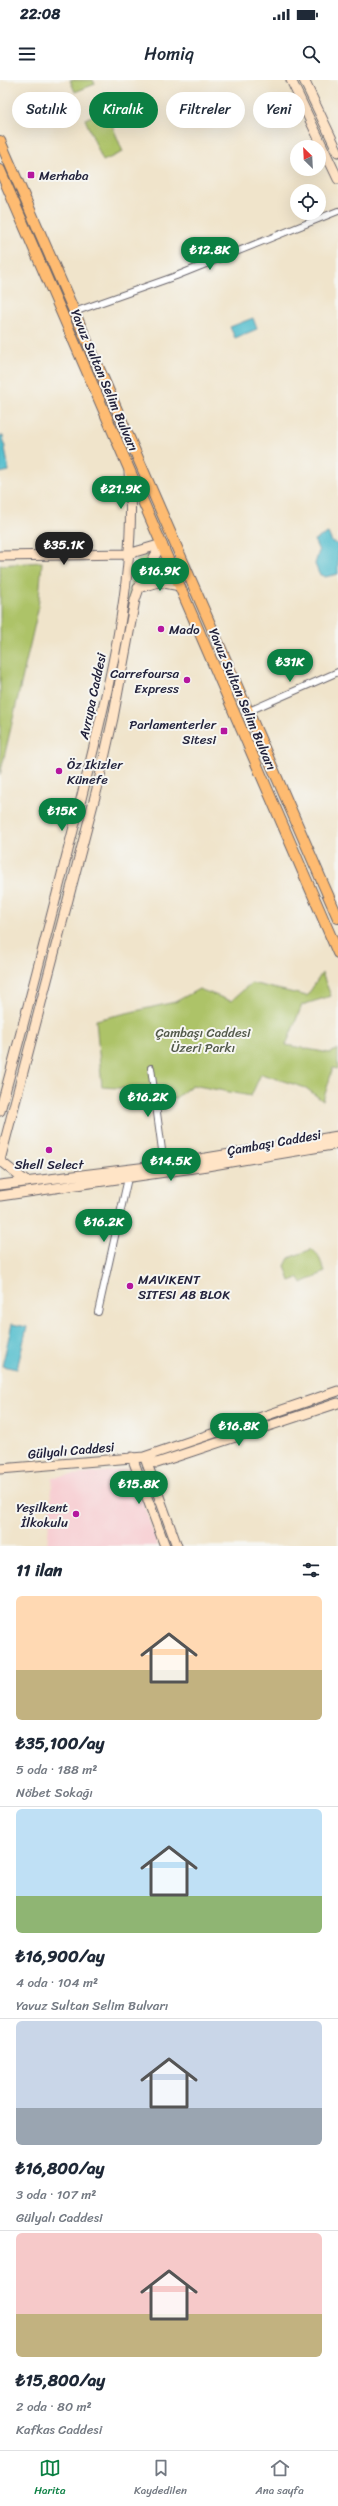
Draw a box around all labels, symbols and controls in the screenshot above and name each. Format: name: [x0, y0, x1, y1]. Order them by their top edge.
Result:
text: 22:08: [20, 1, 60, 27]
text: Homiq: [144, 38, 194, 70]
icon: menu: [16, 43, 38, 65]
icon: search: [300, 43, 322, 65]
chip: Satılık: [12, 92, 81, 128]
chip: Kiralık: [89, 92, 158, 128]
chip: Filtreler: [166, 92, 245, 128]
chip: Yeni: [253, 92, 305, 128]
north arrow: [290, 140, 326, 176]
map controls: [290, 140, 326, 220]
place label: Merhaba: [39, 164, 89, 187]
marker: Merhaba: [26, 170, 36, 180]
button: locate: [290, 184, 326, 220]
pin: ₺12.8K: [177, 237, 243, 271]
text: ₺12.8K: [190, 238, 230, 261]
street label: Yavuz Sultan Selim Bulvarı: [64, 306, 145, 455]
pin: ₺21.9K: [88, 476, 154, 510]
text: ₺21.9K: [101, 477, 141, 500]
pin: ₺35.1K: [31, 532, 97, 566]
text: ₺35.1K: [44, 533, 84, 556]
pin: ₺16.9K: [127, 558, 193, 592]
text: ₺16.9K: [140, 559, 180, 582]
place label: Mado: [169, 618, 200, 641]
marker: Mado: [156, 624, 166, 634]
street label: Yavuz Sultan Selim Bulvarı: [202, 625, 283, 774]
pin: ₺31K: [266, 649, 314, 683]
street label: Avrupa Caddesi: [72, 650, 113, 742]
text: ₺31K: [276, 650, 304, 673]
place label: Carrefoursa Express: [110, 662, 179, 700]
marker: Carrefoursa Express: [182, 675, 192, 685]
place label: Parlamenterler Sitesi: [129, 713, 217, 751]
marker: Parlamenterler Sitesi: [219, 726, 229, 736]
place label: Öz Ikizler Künefe: [67, 753, 123, 791]
marker: Öz Ikizler Künefe: [54, 766, 64, 776]
pin: ₺15K: [38, 798, 86, 832]
text: ₺15K: [48, 799, 76, 822]
park label: Çambaşı Caddesi Üzeri Parkı: [156, 1021, 251, 1059]
pin: ₺16.2K: [115, 1084, 181, 1118]
text: ₺16.2K: [128, 1085, 168, 1108]
street label: Çambaşı Caddesi: [225, 1123, 323, 1162]
marker: Shell Select: [44, 1145, 54, 1155]
pin: ₺14.5K: [138, 1148, 204, 1182]
text: ₺14.5K: [151, 1149, 191, 1172]
place label: Shell Select: [15, 1153, 84, 1176]
pin: ₺16.2K: [71, 1209, 137, 1243]
text: ₺16.2K: [84, 1210, 124, 1233]
place label: MAVIKENT SITESI A8 BLOK: [138, 1268, 230, 1306]
marker: MAVIKENT SITESI A8 BLOK: [125, 1281, 135, 1291]
pin: ₺16.8K: [206, 1413, 272, 1447]
text: ₺16.8K: [219, 1414, 259, 1437]
street label: Gülyalı Caddesi: [27, 1435, 116, 1466]
pin: ₺15.8K: [106, 1471, 172, 1505]
text: ₺15.8K: [119, 1472, 159, 1495]
place label: Yeşilkent İlkokulu: [16, 1496, 68, 1534]
marker: Yeşilkent İlkokulu: [71, 1509, 81, 1519]
text: 11 ilan: [16, 1555, 62, 1585]
icon: filters: [300, 1559, 322, 1581]
icon: home: [133, 1622, 205, 1694]
text: ₺35,100/ay: [16, 1728, 104, 1758]
text: 5 oda · 188 m²: [16, 1758, 97, 1781]
text: Nöbet Sokağı: [16, 1781, 93, 1804]
icon: home: [133, 1835, 205, 1907]
text: ₺16,900/ay: [16, 1941, 105, 1971]
text: 4 oda · 104 m²: [16, 1971, 98, 1994]
text: Yavuz Sultan Selim Bulvarı: [16, 1994, 168, 2017]
icon: home: [133, 2047, 205, 2119]
text: ₺16,800/ay: [16, 2153, 104, 2183]
text: 3 oda · 107 m²: [16, 2183, 96, 2206]
text: Gülyalı Caddesi: [16, 2206, 103, 2229]
icon: home: [133, 2259, 205, 2331]
text: ₺15,800/ay: [16, 2365, 105, 2395]
text: 2 oda · 80 m²: [16, 2395, 92, 2418]
text: Kafkas Caddesi: [16, 2418, 102, 2441]
tab: Harita: [34, 2457, 65, 2500]
tab: Kaydedilen: [134, 2457, 187, 2500]
tab: Ana sayfa: [256, 2457, 304, 2500]

